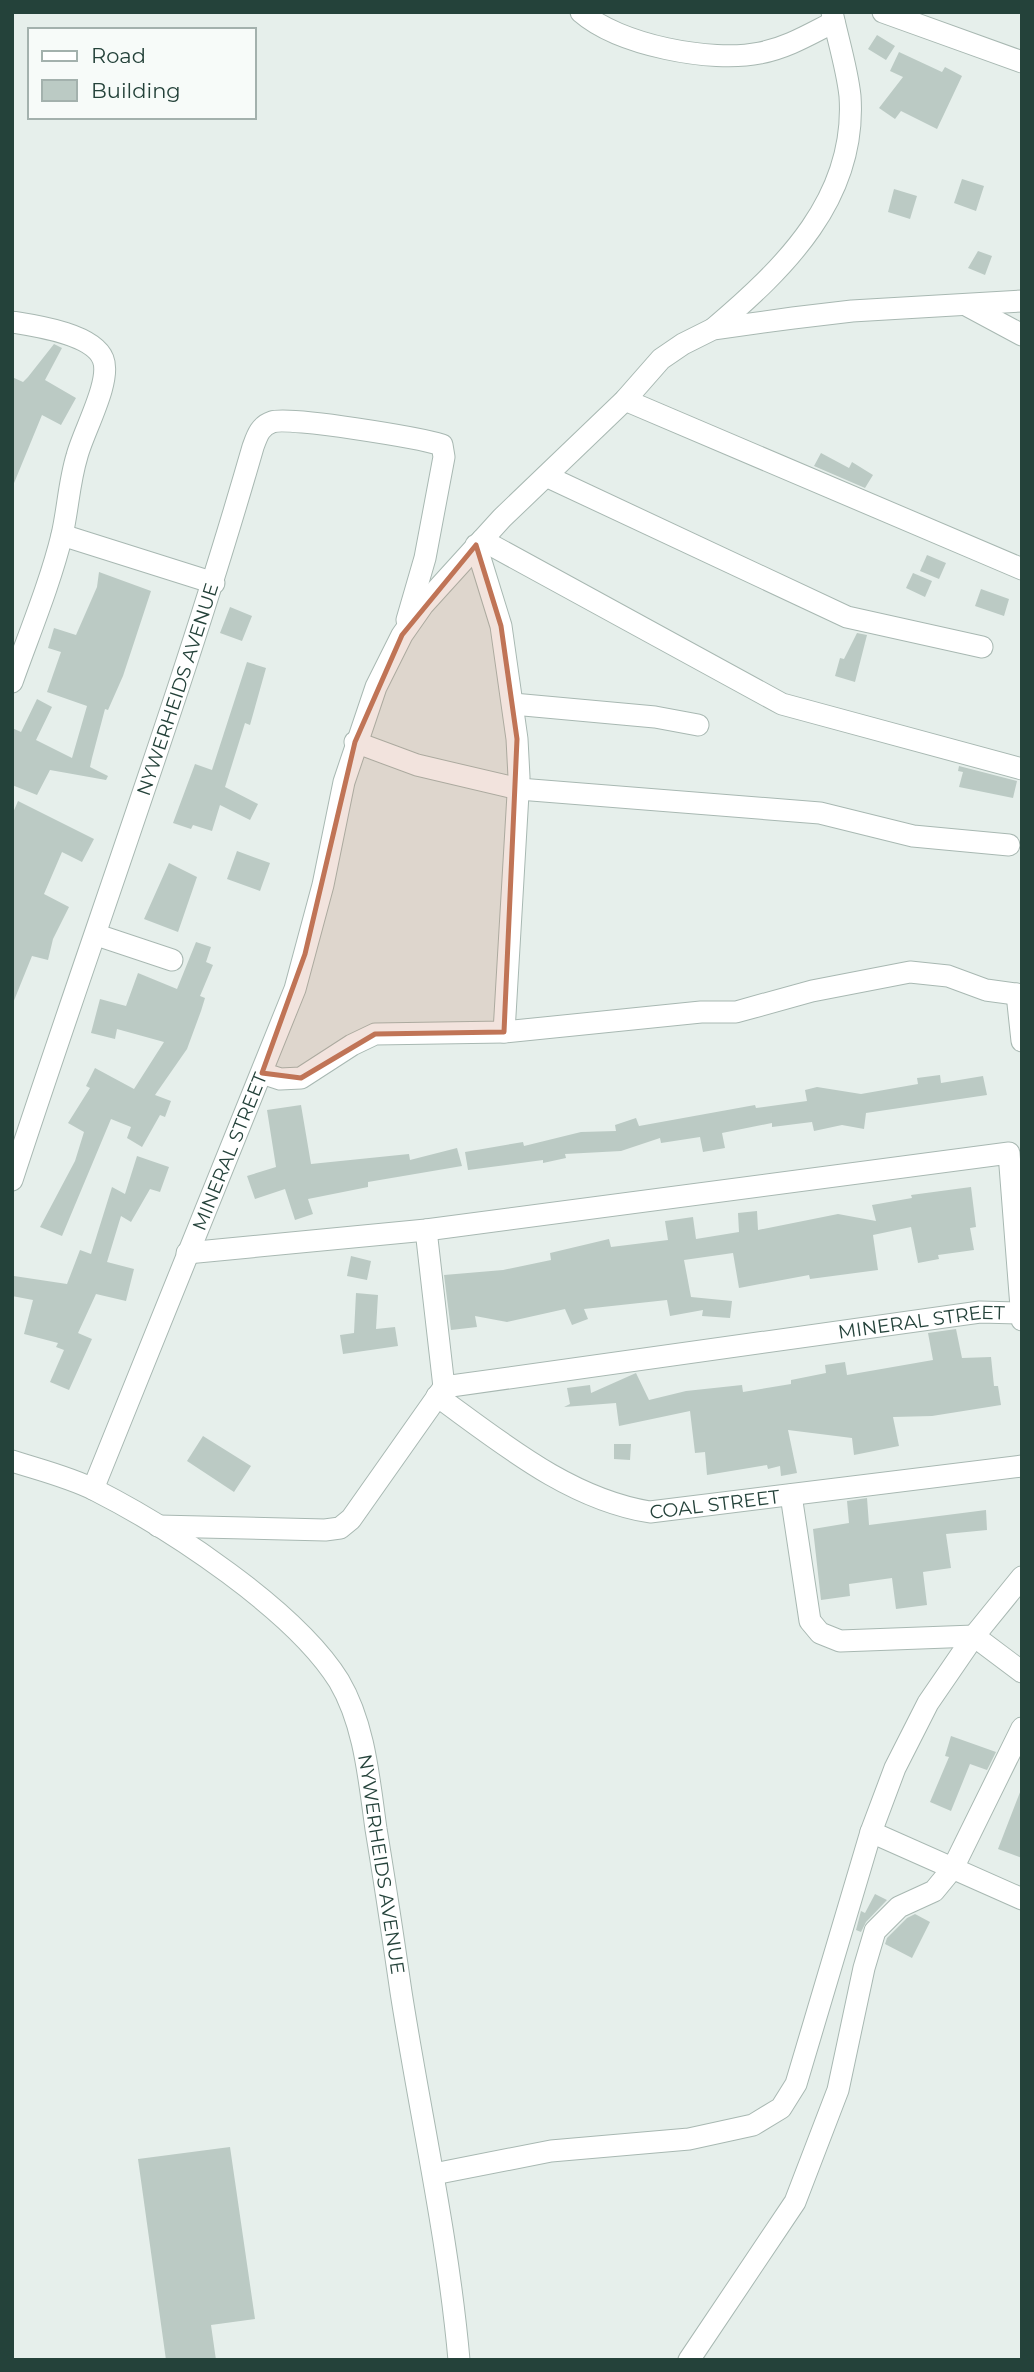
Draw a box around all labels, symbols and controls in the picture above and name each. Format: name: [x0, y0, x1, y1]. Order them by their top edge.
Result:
legend: [28, 28, 256, 119]
text: Road: [91, 43, 146, 68]
text: Building: [91, 78, 181, 103]
street label: NYWERHEIDS AVENUE: [132, 580, 223, 798]
street label: MINERAL STREET: [187, 1069, 272, 1234]
street label: MINERAL STREET: [836, 1300, 1005, 1343]
street label: COAL STREET: [648, 1485, 781, 1523]
street label: NYWERHEIDS AVENUE: [354, 1752, 410, 1976]

